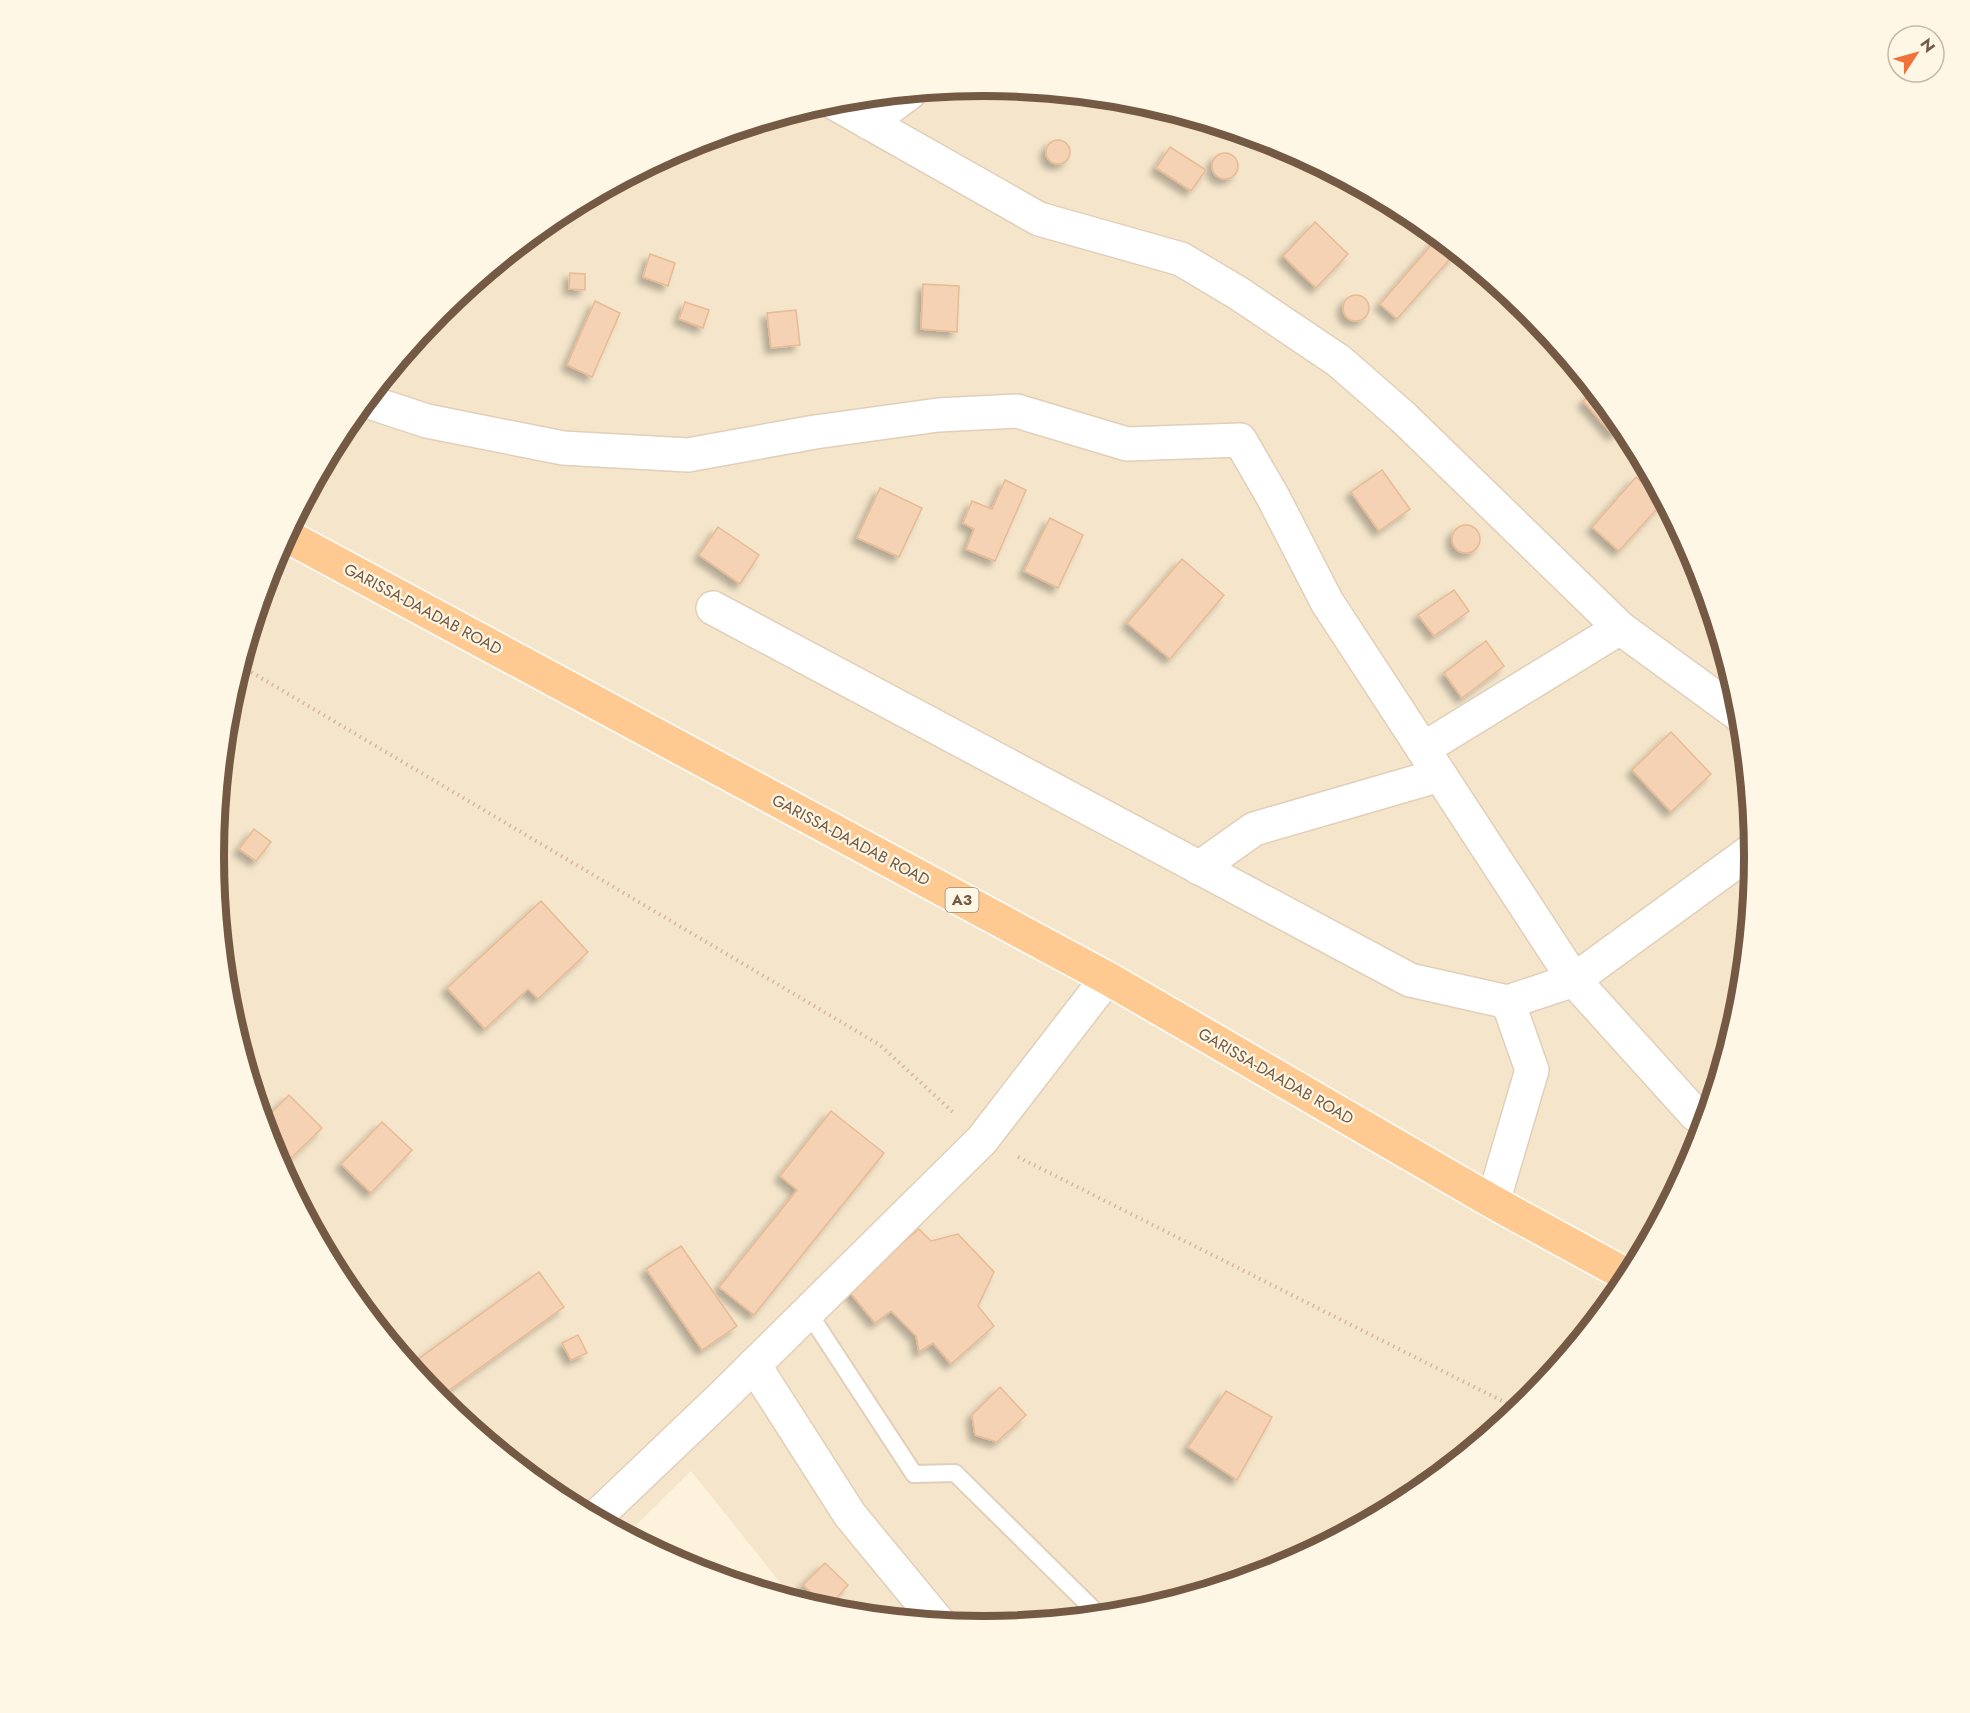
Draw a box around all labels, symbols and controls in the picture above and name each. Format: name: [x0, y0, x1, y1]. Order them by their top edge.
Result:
north arrow: [1886, 24, 1946, 84]
text: N: [1915, 34, 1941, 57]
street label: GARISSA-DAADAB ROAD: [340, 558, 506, 661]
street label: GARISSA-DAADAB ROAD: [768, 789, 934, 892]
road number: A3: [946, 888, 978, 912]
street label: GARISSA-DAADAB ROAD: [1194, 1022, 1358, 1130]

